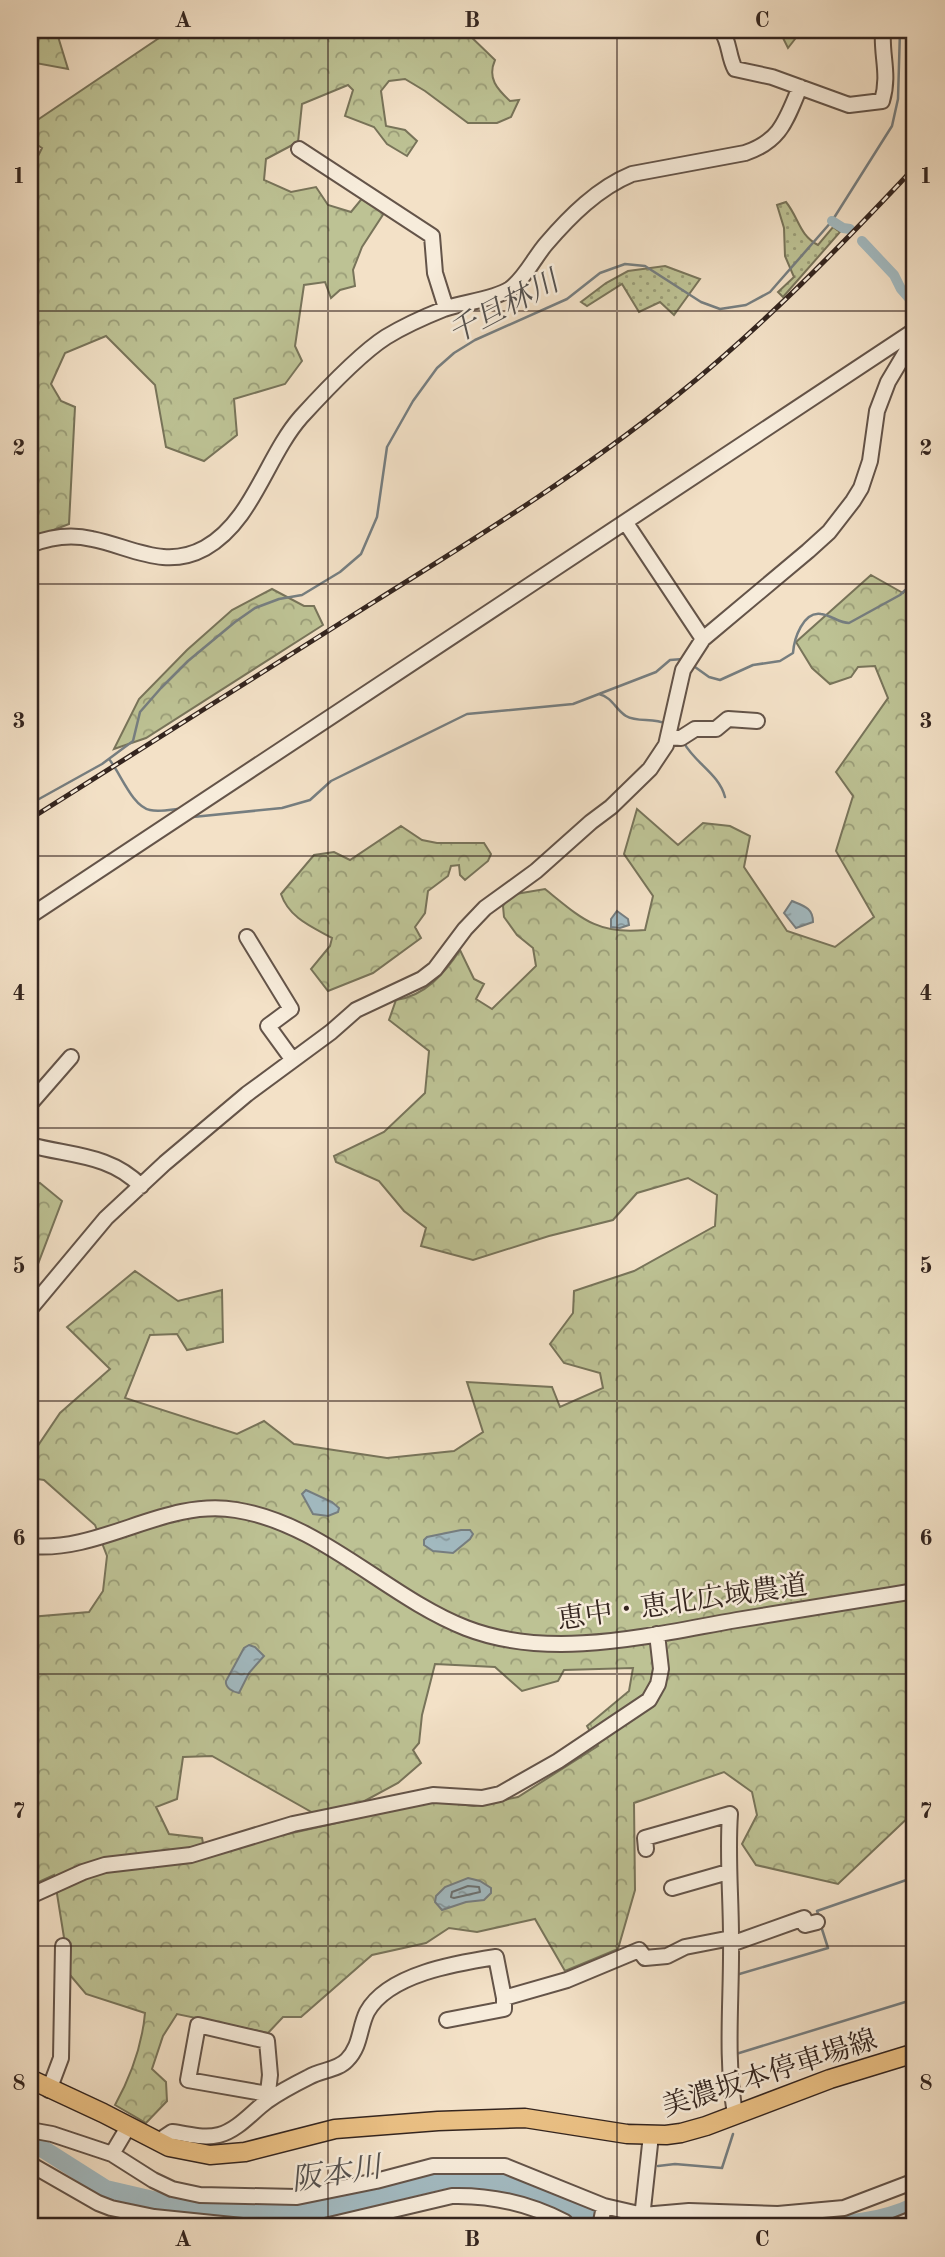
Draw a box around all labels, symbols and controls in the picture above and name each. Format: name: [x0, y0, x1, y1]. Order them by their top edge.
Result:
text: A: [174, 9, 192, 32]
text: B: [464, 9, 480, 32]
text: C: [754, 9, 770, 32]
text: 1: [12, 165, 26, 188]
text: 1: [919, 165, 933, 188]
water label: 千旦林川: [443, 263, 567, 350]
text: 2: [12, 437, 26, 460]
text: 2: [919, 437, 933, 460]
text: 3: [12, 710, 26, 733]
text: 3: [919, 710, 933, 733]
text: 4: [12, 982, 26, 1005]
text: 4: [919, 982, 933, 1005]
text: 5: [12, 1255, 26, 1278]
text: 5: [919, 1255, 933, 1278]
text: 6: [12, 1527, 26, 1550]
text: 6: [919, 1527, 933, 1550]
street label: 恵中・恵北広域農道: [555, 1570, 809, 1635]
text: 7: [12, 1800, 26, 1823]
text: 7: [919, 1800, 933, 1823]
street label: 美濃坂本停車場線: [658, 2024, 881, 2123]
text: 8: [12, 2072, 26, 2095]
text: 8: [919, 2072, 933, 2095]
water label: 阪本川: [289, 2150, 386, 2197]
text: A: [174, 2228, 192, 2251]
text: B: [464, 2228, 480, 2251]
text: C: [754, 2228, 770, 2251]

